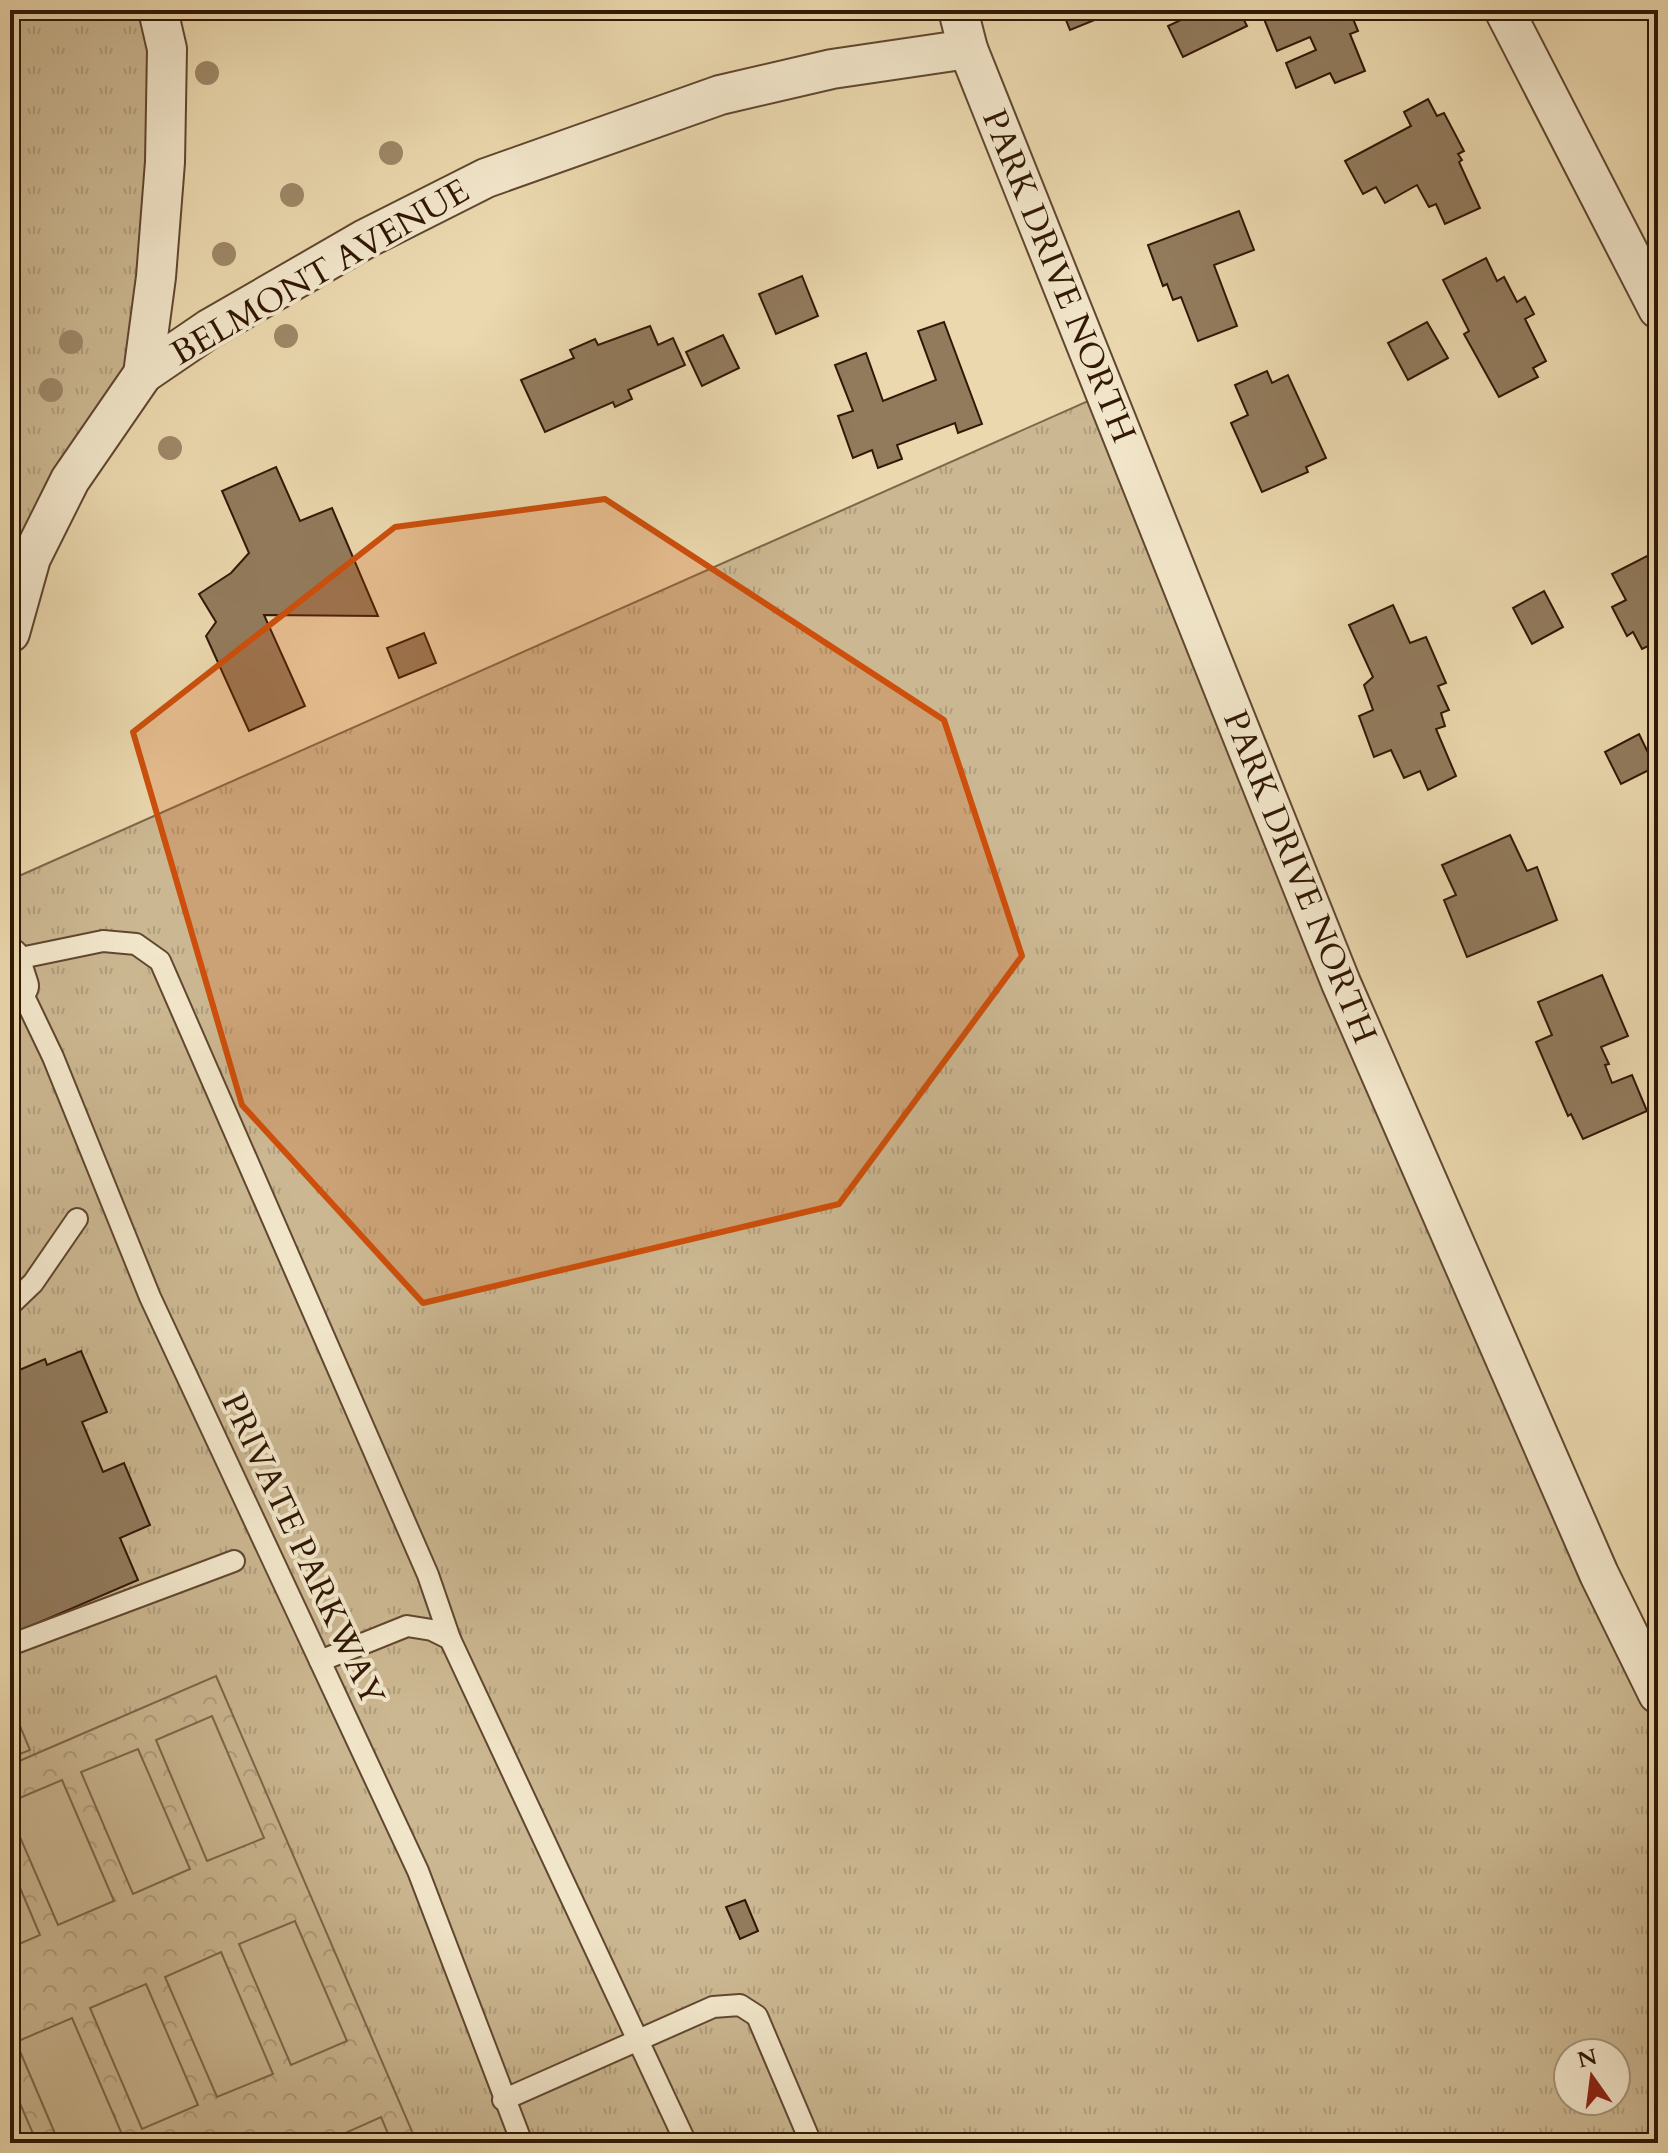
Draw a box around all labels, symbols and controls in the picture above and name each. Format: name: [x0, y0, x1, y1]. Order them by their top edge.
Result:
street label: PARK DRIVE NORTH: [971, 103, 1147, 449]
street label: BELMONT AVENUE: [163, 168, 477, 376]
street label: PARK DRIVE NORTH: [1212, 704, 1388, 1050]
street label: PRIVATE PARKWAY: [210, 1385, 396, 1713]
north arrow: [1552, 2037, 1632, 2117]
text: N: [1575, 2042, 1600, 2075]

